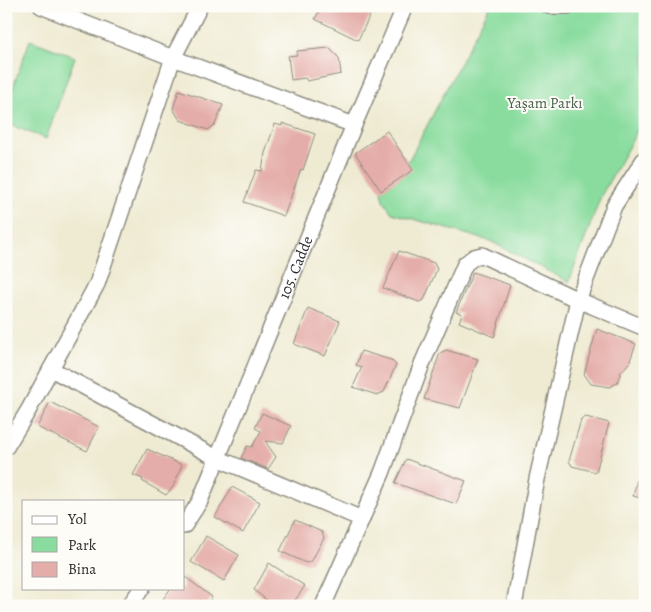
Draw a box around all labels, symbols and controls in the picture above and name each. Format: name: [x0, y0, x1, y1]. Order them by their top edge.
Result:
park label: Yaşam Parkı: [506, 93, 583, 113]
street label: 105. Cadde: [274, 233, 318, 302]
legend: [22, 500, 185, 590]
text: Yol: [67, 509, 87, 529]
text: Park: [68, 535, 97, 555]
text: Bina: [68, 559, 96, 579]

